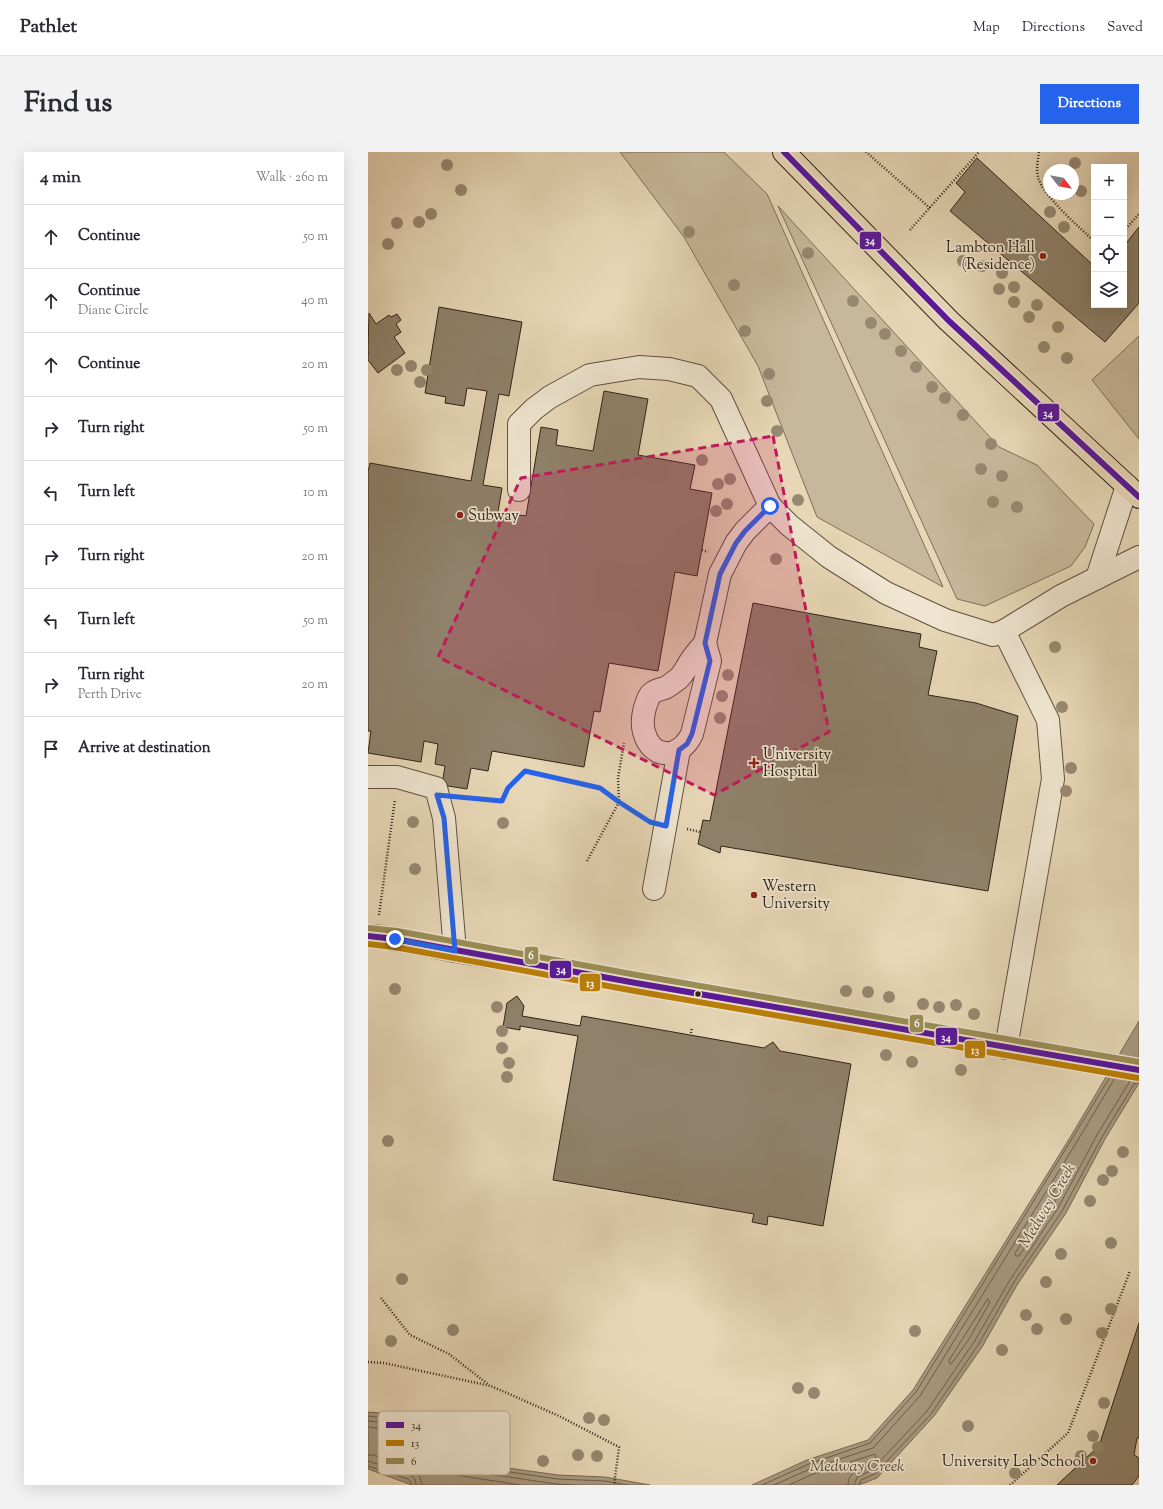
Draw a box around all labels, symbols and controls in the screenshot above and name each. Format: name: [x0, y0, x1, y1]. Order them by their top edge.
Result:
text: Pathlet: [20, 14, 77, 41]
text: Map: [973, 18, 1000, 38]
text: Directions: [1022, 18, 1085, 38]
text: Saved: [1107, 18, 1143, 38]
text: Find us: [24, 84, 112, 124]
button: Directions: [1040, 84, 1139, 124]
north arrow: [1043, 164, 1079, 200]
map controls: [1091, 164, 1127, 308]
button: +: [1091, 164, 1127, 200]
text: 4 min: [40, 166, 81, 190]
text: Walk · 260 m: [256, 169, 328, 187]
button: −: [1091, 200, 1127, 236]
icon: ahead: [40, 226, 62, 248]
text: Continue: [78, 226, 140, 247]
text: 50 m: [303, 228, 328, 246]
line badge: 34: [859, 231, 882, 250]
text: 34: [865, 233, 875, 249]
button: locate: [1091, 236, 1127, 272]
place label: Lambton Hall (Residence): [946, 238, 1035, 276]
marker: Lambton Hall (Residence): [1038, 251, 1048, 261]
button: layers: [1091, 272, 1127, 308]
text: Continue: [78, 281, 140, 302]
icon: ahead: [40, 290, 62, 312]
text: 40 m: [301, 292, 328, 310]
text: Diane Circle: [78, 302, 149, 320]
icon: ahead: [40, 354, 62, 376]
text: Continue: [78, 354, 140, 375]
text: 20 m: [302, 356, 328, 374]
line badge: 34: [1037, 403, 1060, 422]
text: 34: [1043, 406, 1053, 422]
icon: right: [40, 418, 62, 440]
text: Turn right: [78, 418, 144, 439]
text: 50 m: [303, 420, 328, 438]
icon: left: [40, 482, 62, 504]
text: Turn left: [78, 482, 135, 503]
text: 10 m: [303, 484, 328, 502]
route start: [761, 497, 779, 515]
place label: Subway: [468, 506, 519, 527]
marker: Subway: [455, 510, 465, 520]
icon: right: [40, 546, 62, 568]
text: Turn right: [78, 546, 144, 567]
text: 20 m: [302, 548, 328, 566]
icon: left: [40, 610, 62, 632]
text: Turn left: [78, 610, 135, 631]
text: 50 m: [303, 612, 328, 630]
text: Turn right: [78, 665, 144, 686]
icon: right: [40, 674, 62, 696]
text: 20 m: [302, 676, 328, 694]
text: Perth Drive: [78, 686, 142, 704]
icon: arrive: [40, 738, 62, 760]
text: Arrive at destination: [78, 738, 211, 759]
place label: University Hospital: [763, 745, 832, 783]
marker: University Hospital: [748, 757, 760, 769]
place label: Western University: [762, 877, 831, 915]
marker: Western University: [749, 890, 759, 900]
route end: [386, 930, 404, 948]
line badge: 6: [524, 946, 539, 965]
text: 6: [528, 948, 534, 964]
line badge: 34: [549, 960, 572, 979]
text: 34: [556, 962, 566, 978]
line badge: 13: [579, 973, 601, 992]
text: 13: [585, 976, 595, 992]
unlabelled marker: [693, 989, 703, 999]
line badge: 6: [909, 1014, 924, 1033]
text: 6: [914, 1016, 920, 1032]
line badge: 34: [935, 1027, 958, 1046]
text: 34: [941, 1030, 951, 1046]
line badge: 13: [964, 1040, 986, 1059]
text: 13: [970, 1043, 980, 1059]
water label: Medway Creek: [1014, 1160, 1082, 1253]
legend: [378, 1411, 510, 1475]
text: 34: [411, 1418, 421, 1434]
text: 13: [411, 1436, 419, 1452]
place label: University Lab School: [942, 1452, 1085, 1473]
text: 6: [411, 1454, 416, 1470]
water label: Medway Creek: [810, 1456, 904, 1479]
marker: University Lab School: [1088, 1456, 1098, 1466]

